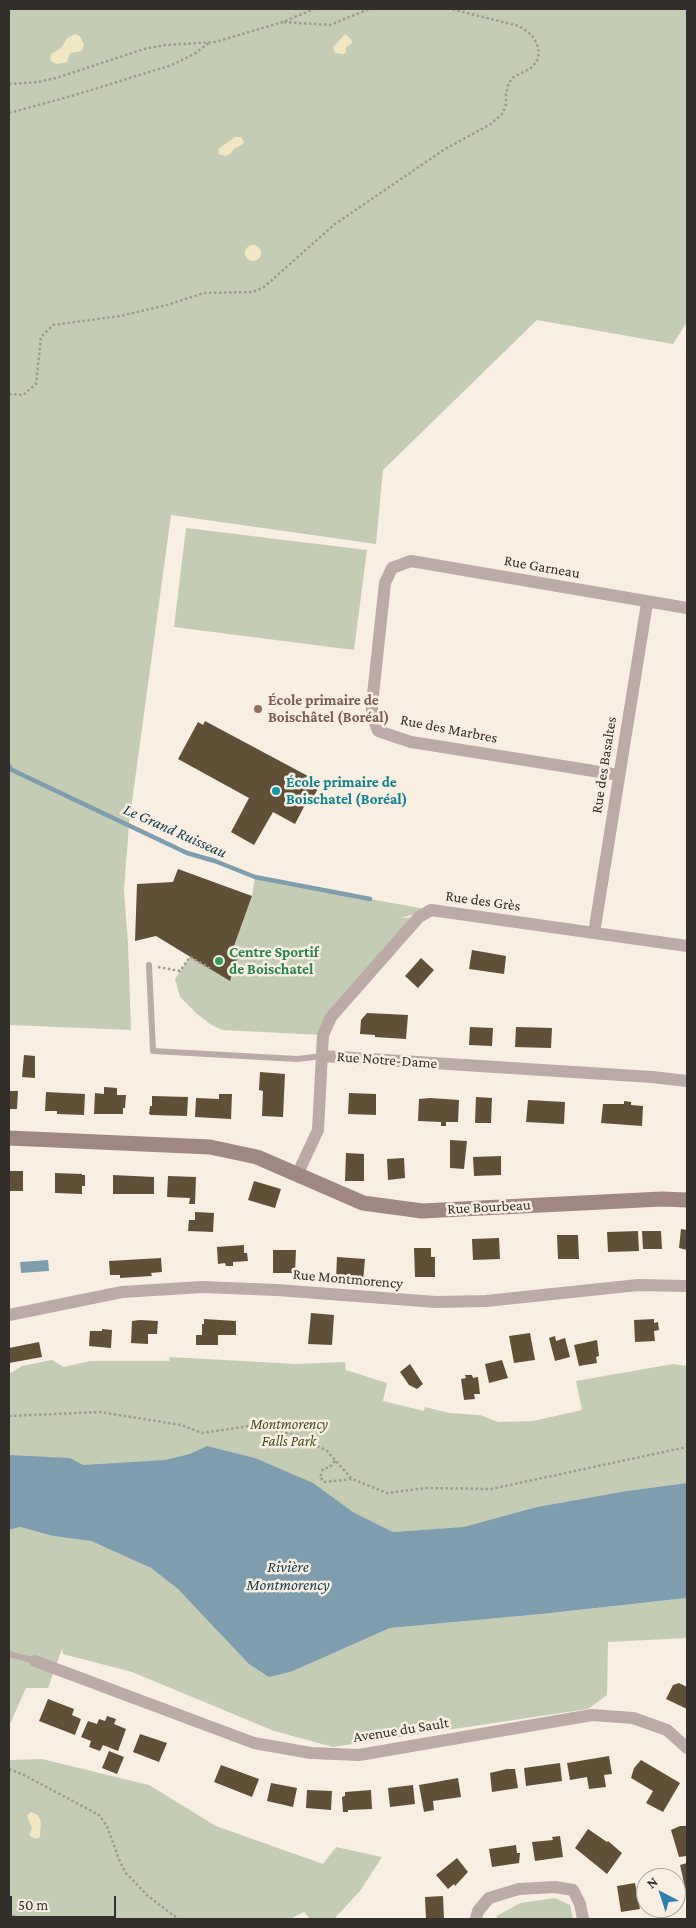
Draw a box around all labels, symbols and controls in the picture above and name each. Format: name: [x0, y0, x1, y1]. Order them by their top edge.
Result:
street label: Rue Garneau: [503, 551, 581, 583]
place label: École primaire de Boischâtel (Boréal): [268, 691, 389, 726]
marker: École primaire de Boischâtel (Boréal): [252, 703, 264, 715]
street label: Rue des Marbres: [399, 711, 499, 747]
street label: Rue des Basaltes: [587, 715, 621, 815]
place label: École primaire de Boischatel (Boréal): [286, 773, 407, 808]
marker: École primaire de Boischatel (Boréal): [270, 785, 282, 797]
water label: Le Grand Ruisseau: [120, 800, 230, 862]
street label: Rue des Grès: [444, 887, 522, 915]
place label: Centre Sportif de Boischatel: [229, 943, 319, 978]
marker: Centre Sportif de Boischatel: [213, 955, 225, 967]
street label: Rue Notre-Dame: [336, 1048, 438, 1072]
street label: Rue Bourbeau: [447, 1196, 531, 1218]
street label: Rue Montmorency: [292, 1265, 404, 1293]
park label: Montmorency Falls Park: [250, 1415, 328, 1450]
water label: Rivière Montmorency: [246, 1557, 330, 1595]
street label: Avenue du Sault: [352, 1714, 450, 1746]
north arrow: [636, 1868, 686, 1918]
text: N: [643, 1873, 661, 1891]
scale bar: [12, 1886, 119, 1918]
text: 50 m: [18, 1897, 48, 1913]

